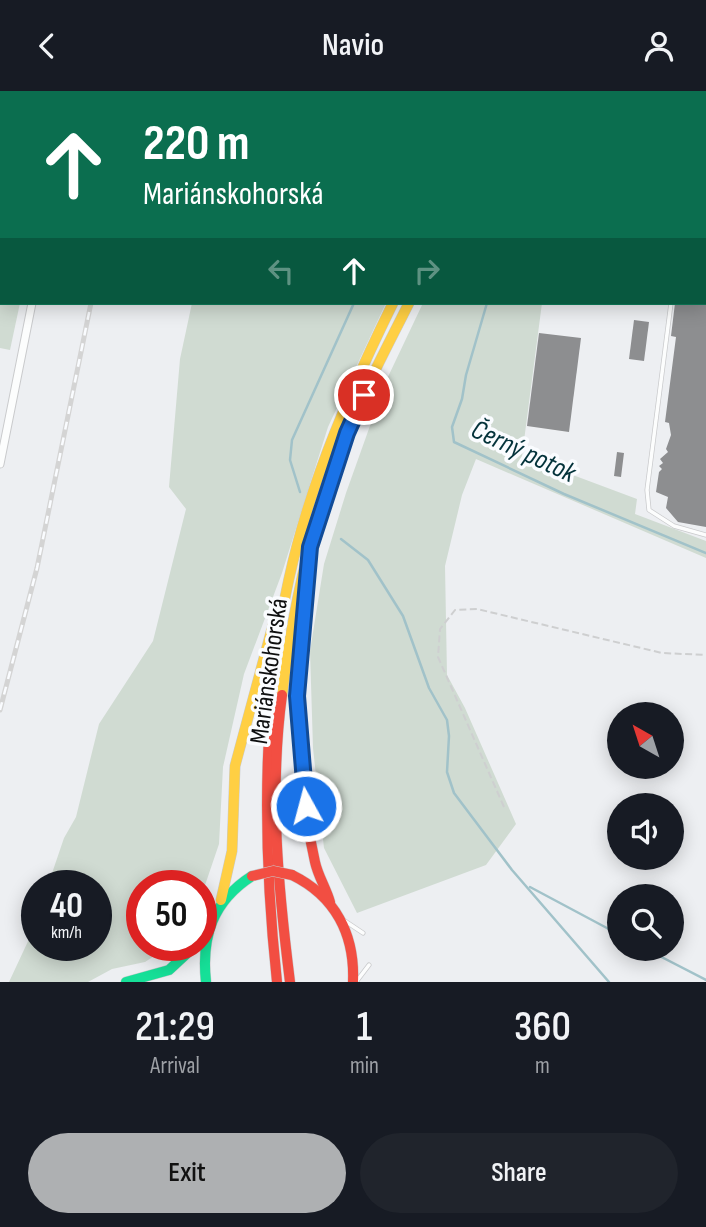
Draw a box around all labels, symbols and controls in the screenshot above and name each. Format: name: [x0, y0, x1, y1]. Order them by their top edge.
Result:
text: Navio: [322, 26, 384, 65]
icon: back: [28, 27, 66, 65]
icon: person: [640, 27, 678, 65]
text: 220 m: [143, 115, 249, 174]
icon: ahead: [28, 119, 119, 210]
text: Mariánskohorská: [143, 175, 324, 214]
icon: left: [262, 252, 300, 290]
icon: ahead: [335, 252, 373, 290]
icon: right: [408, 252, 446, 290]
pin: [334, 365, 394, 425]
icon: arrive: [345, 376, 383, 414]
water label: Černý potok: [466, 413, 582, 490]
street label: Mariánskohorská: [244, 596, 295, 746]
north arrow: [607, 702, 684, 779]
map controls: [607, 702, 684, 961]
position arrow: [269, 769, 343, 843]
button: sound: [607, 793, 684, 870]
speed limit sign: 50: [126, 870, 217, 961]
button: search: [607, 884, 684, 961]
text: 40: [50, 885, 83, 928]
text: km/h: [51, 922, 82, 943]
text: 21:29: [135, 1002, 215, 1053]
text: 1: [357, 1002, 372, 1053]
text: 360: [514, 1002, 571, 1053]
text: Arrival: [150, 1052, 200, 1080]
text: min: [350, 1052, 379, 1080]
text: m: [535, 1052, 550, 1080]
button: Exit: [28, 1133, 346, 1213]
button: Share: [360, 1133, 678, 1213]

